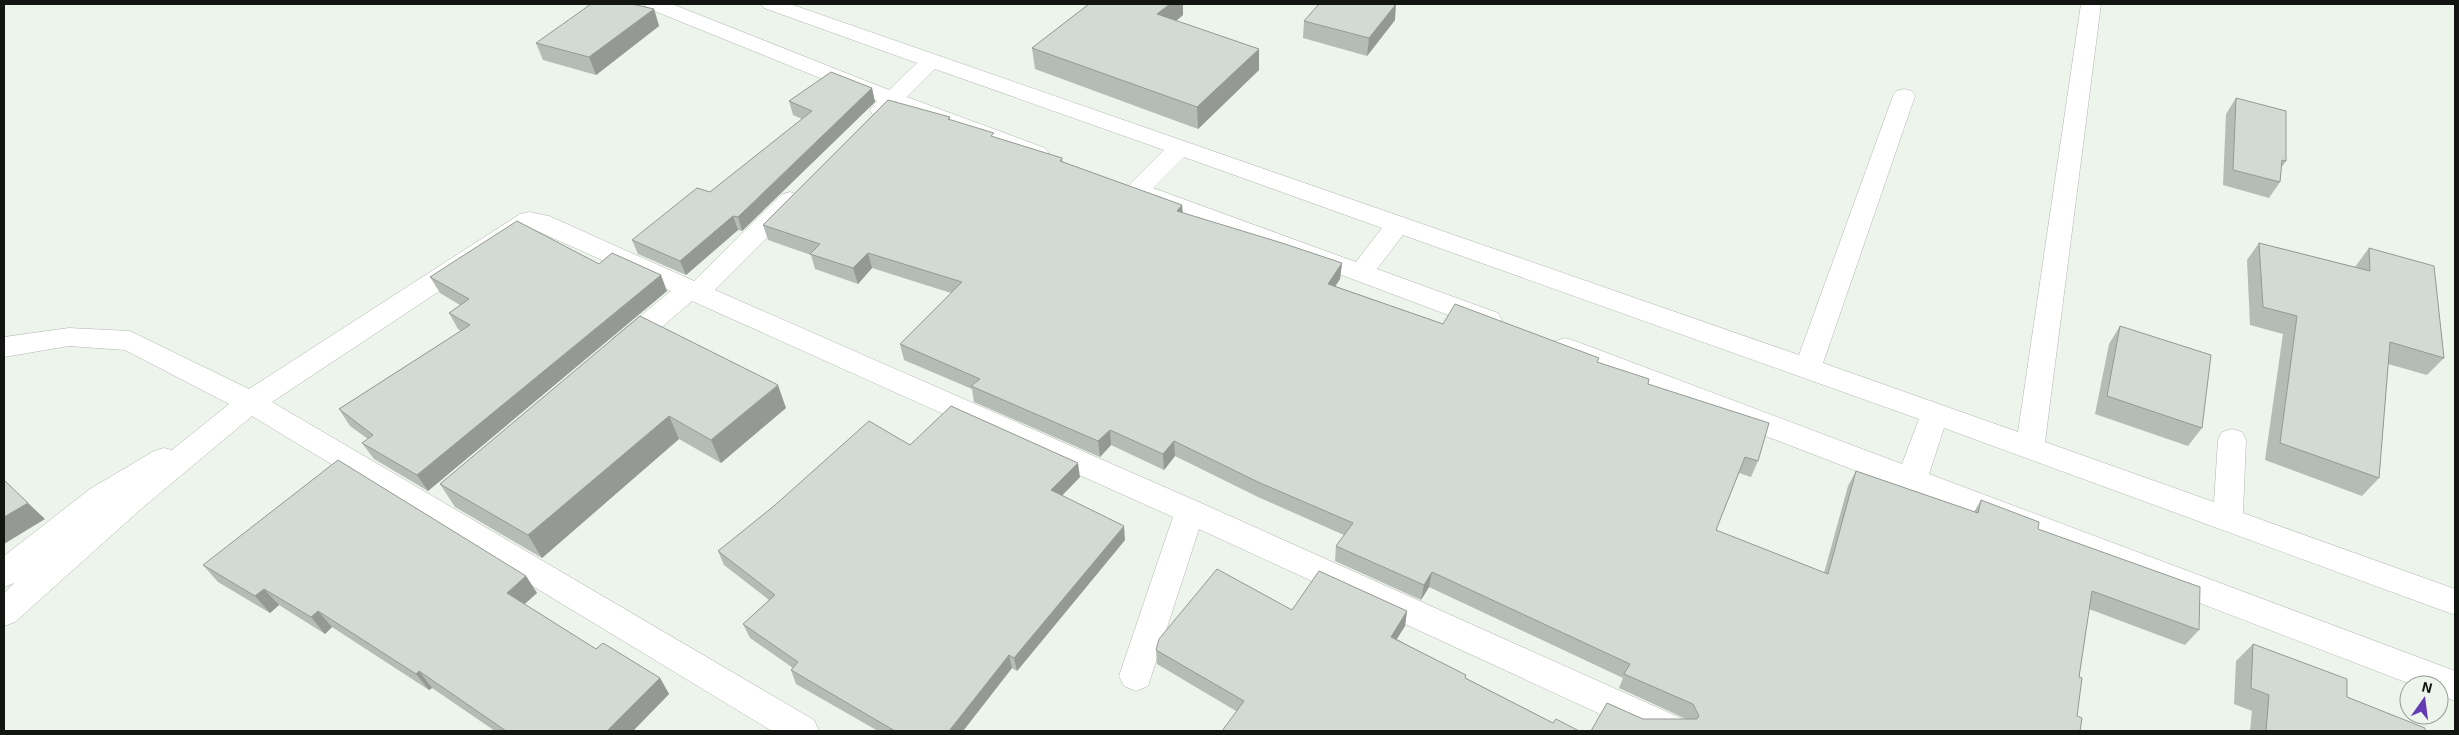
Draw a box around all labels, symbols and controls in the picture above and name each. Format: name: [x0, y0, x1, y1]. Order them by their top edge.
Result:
north arrow: [2399, 675, 2449, 725]
text: N: [2420, 677, 2434, 696]

